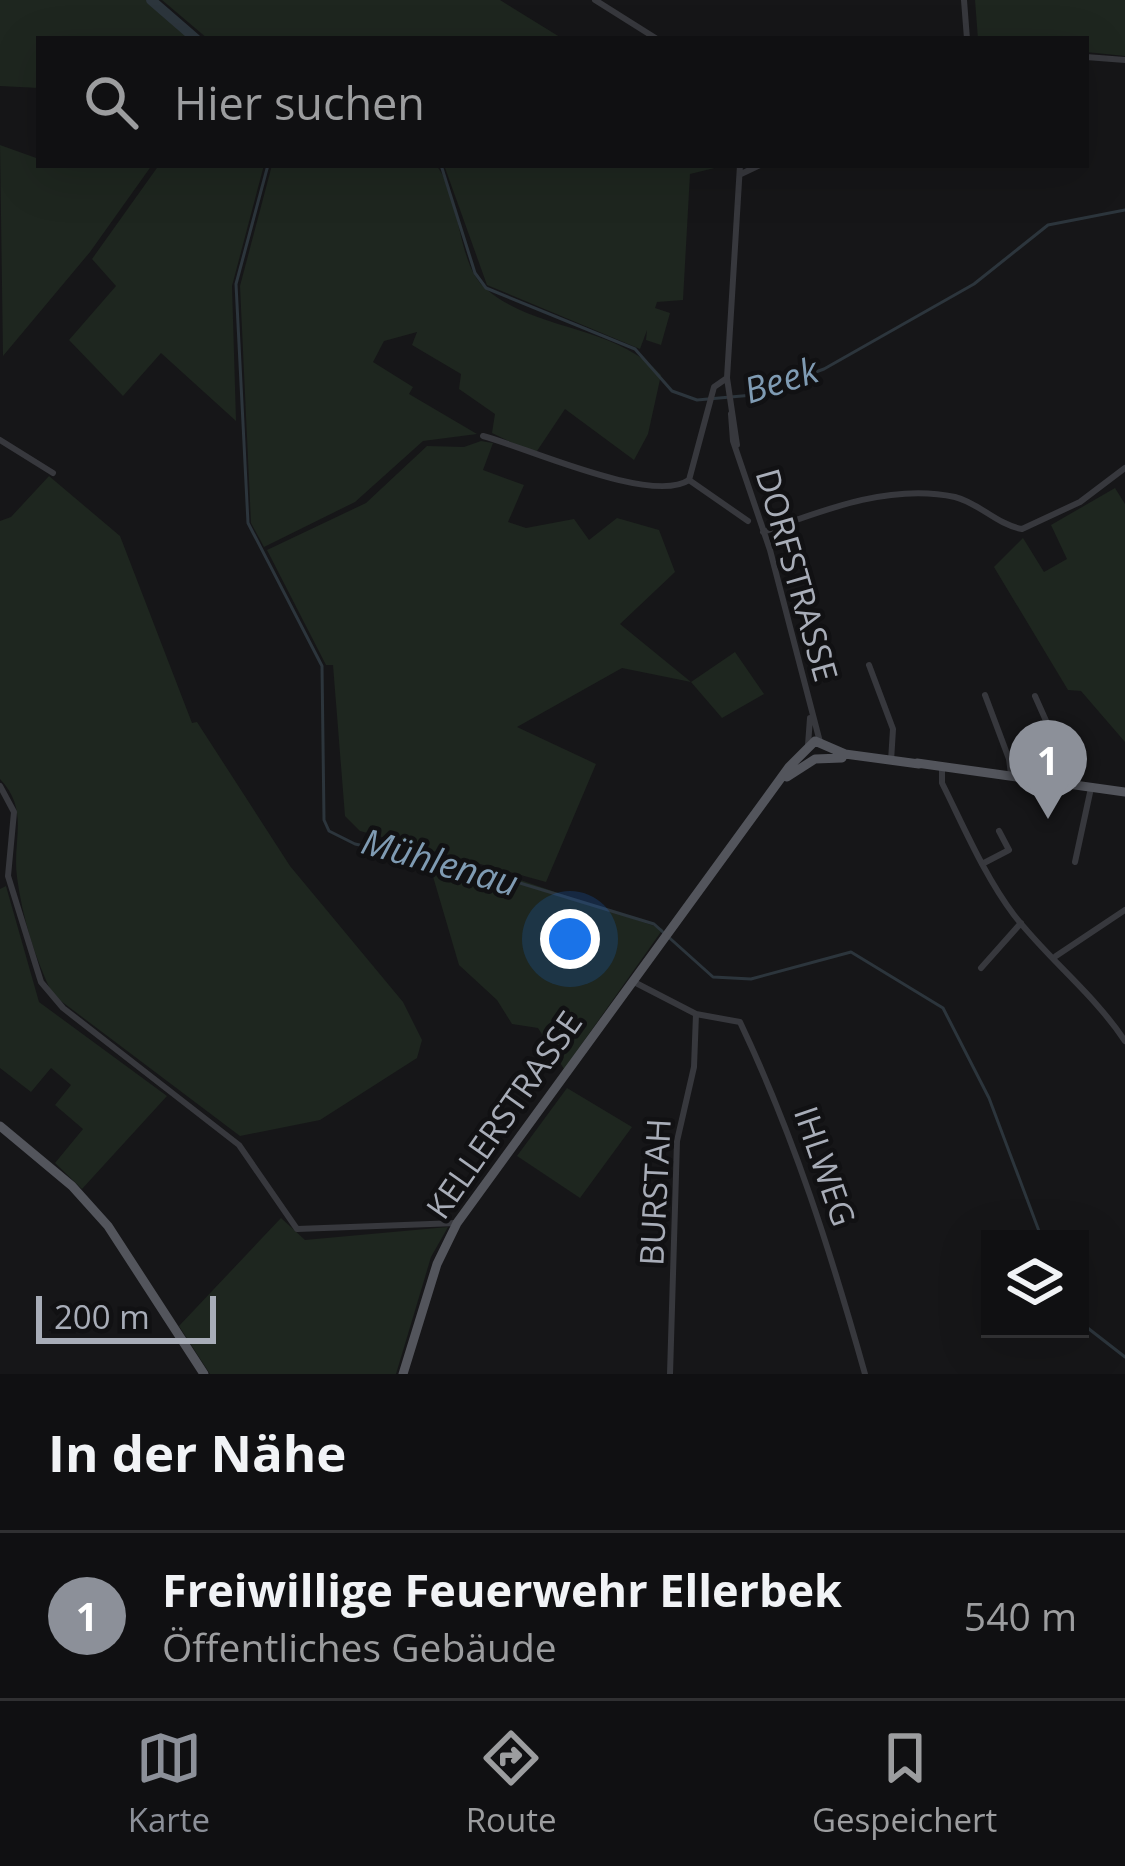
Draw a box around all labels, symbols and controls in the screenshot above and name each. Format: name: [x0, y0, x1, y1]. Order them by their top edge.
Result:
search box: [36, 36, 1089, 168]
icon: search: [78, 69, 144, 135]
text: Hier suchen: [174, 72, 425, 133]
water label: Beek: [738, 344, 825, 414]
street label: DORFSTRASSE: [746, 463, 849, 686]
pin: 1: [1009, 720, 1087, 819]
water label: Mühlenau: [356, 816, 524, 907]
your location: [540, 909, 600, 969]
street label: KELLERSTRASSE: [415, 1002, 592, 1227]
street label: IHLWEG: [784, 1100, 867, 1232]
street label: BURSTAH: [628, 1117, 681, 1267]
map controls: [981, 1230, 1089, 1338]
button: layers: [981, 1230, 1089, 1338]
scale bar: [36, 1290, 216, 1343]
text: 200 m: [54, 1294, 150, 1339]
text: In der Nähe: [48, 1417, 346, 1487]
text: Freiwillige Feuerwehr Ellerbek: [162, 1559, 842, 1620]
text: 1: [76, 1589, 98, 1642]
text: 540 m: [964, 1589, 1077, 1642]
text: Öffentliches Gebäude: [162, 1620, 557, 1673]
tab: Karte: [128, 1725, 210, 1842]
tab: Route: [466, 1725, 556, 1842]
tab: Gespeichert: [812, 1725, 997, 1842]

